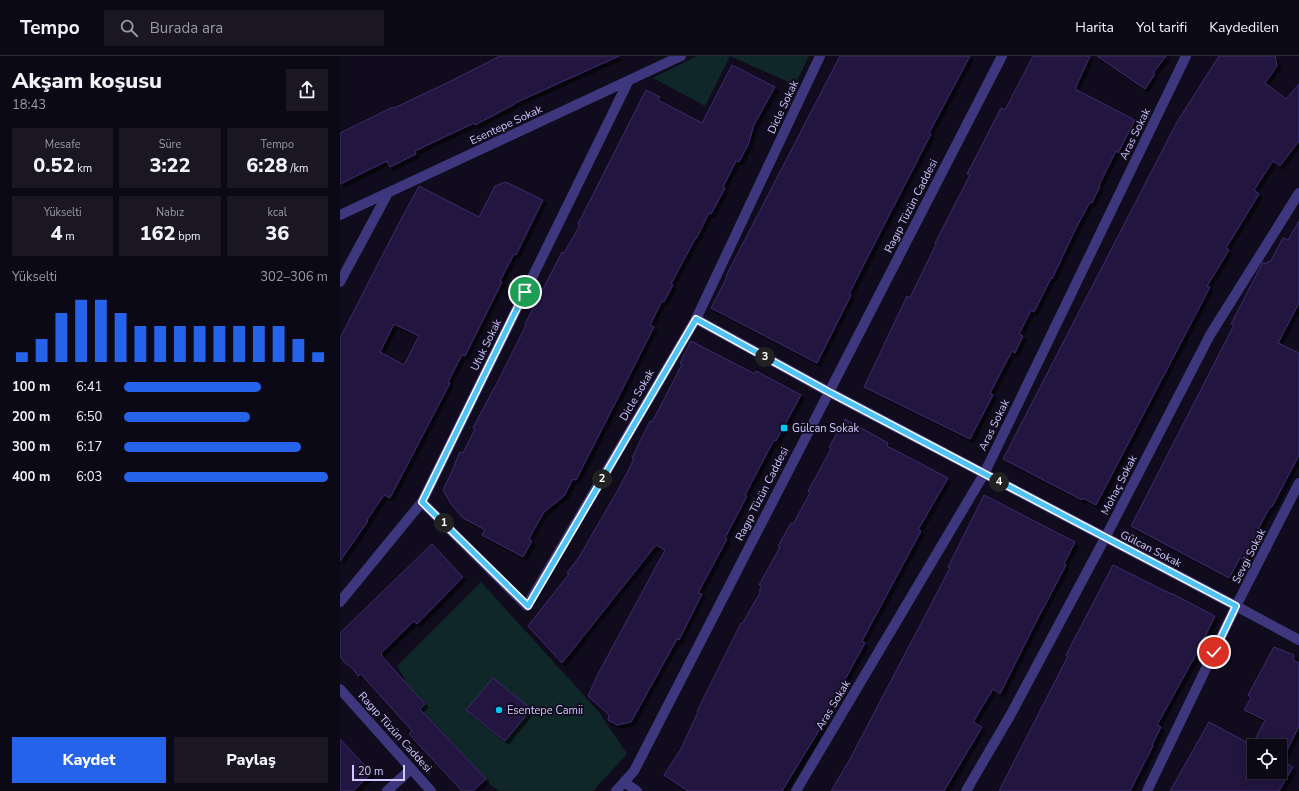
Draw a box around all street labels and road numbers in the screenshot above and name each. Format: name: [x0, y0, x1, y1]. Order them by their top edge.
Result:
street label: Dicle Sokak: [764, 77, 802, 136]
street label: Esentepe Sokak: [467, 101, 545, 148]
street label: Aras Sokak: [1116, 105, 1154, 162]
street label: Ragıp Tüzün Caddesi: [881, 157, 941, 255]
street label: Ufuk Sokak: [467, 316, 505, 373]
street label: Dicle Sokak: [616, 366, 658, 424]
street label: Aras Sokak: [975, 396, 1013, 453]
street label: Ragıp Tüzün Caddesi: [732, 445, 792, 543]
street label: Mohaç Sokak: [1098, 452, 1141, 517]
street label: Sevgi Sokak: [1229, 526, 1269, 586]
street label: Gülcan Sokak: [1118, 527, 1185, 571]
street label: Aras Sokak: [812, 677, 854, 733]
street label: Ragıp Tüzün Caddesi: [355, 689, 435, 775]

